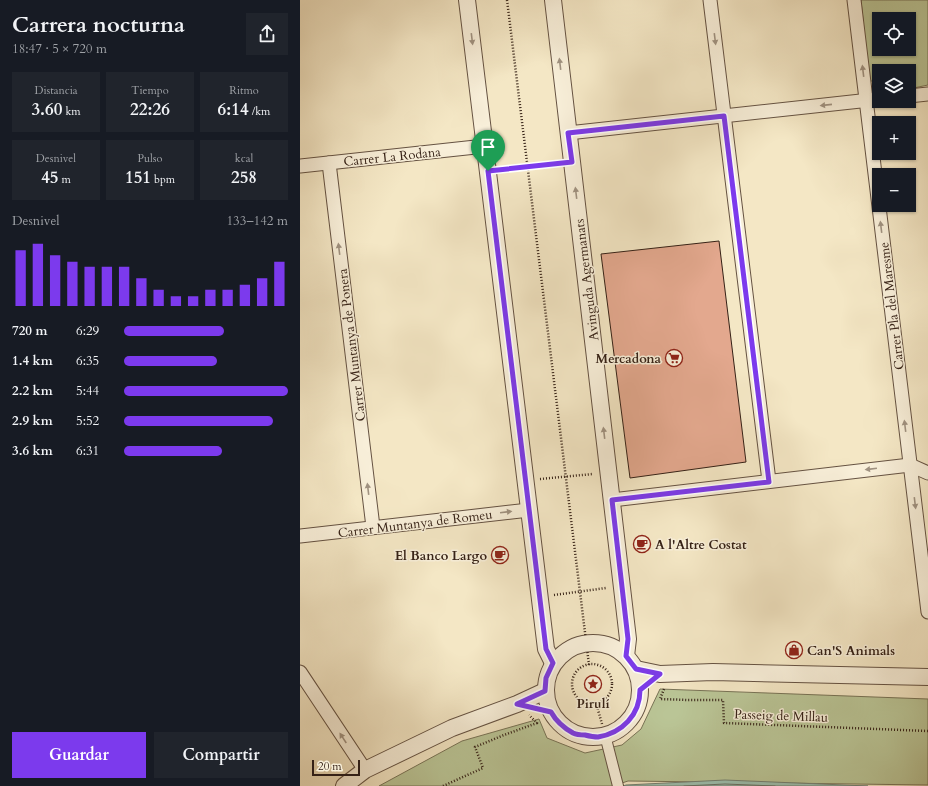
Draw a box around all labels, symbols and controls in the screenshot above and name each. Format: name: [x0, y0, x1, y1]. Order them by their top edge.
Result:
text: Carrera nocturna: [12, 10, 185, 40]
map controls: [872, 12, 916, 212]
button: locate: [872, 12, 916, 56]
button: share: [246, 13, 288, 55]
one-way arrow: [469, 33, 475, 45]
one-way arrow: [712, 33, 718, 45]
text: 18:47 · 5 × 720 m: [12, 40, 107, 58]
one-way arrow: [557, 58, 564, 70]
button: layers: [872, 64, 916, 108]
one-way arrow: [859, 65, 866, 77]
text: Distancia: [34, 83, 78, 98]
text: Tiempo: [131, 83, 169, 98]
text: Ritmo: [229, 83, 259, 98]
text: 3.60: [31, 98, 62, 121]
text: 22:26: [130, 98, 170, 121]
text: 6:14: [218, 98, 249, 121]
one-way arrow: [820, 102, 832, 108]
text: km: [62, 104, 81, 119]
text: /km: [249, 104, 270, 119]
button: +: [872, 116, 916, 160]
pin: [471, 130, 505, 171]
icon: arrive: [477, 136, 499, 158]
street label: Carrer La Rodana: [343, 143, 442, 171]
text: Desnivel: [36, 151, 76, 166]
text: Pulso: [138, 151, 162, 166]
text: kcal: [235, 151, 253, 166]
text: 45: [41, 166, 59, 189]
text: 151: [125, 166, 151, 189]
text: 258: [231, 166, 257, 189]
button: −: [872, 168, 916, 212]
text: m: [59, 172, 71, 187]
text: bpm: [151, 172, 175, 187]
one-way arrow: [572, 187, 579, 199]
text: Desnivel: [12, 212, 60, 230]
text: 133–142 m: [226, 212, 288, 230]
street label: Avinguda Agermanats: [571, 218, 603, 342]
one-way arrow: [878, 221, 885, 233]
street label: Carrer Pla del Maresme: [875, 241, 909, 371]
one-way arrow: [336, 242, 342, 255]
street label: Carrer Muntanya de Ponera: [334, 267, 370, 422]
text: 720 m: [12, 322, 47, 340]
text: 6:29: [76, 322, 99, 340]
supermarket icon: Mercadona: [664, 348, 684, 368]
place label: Mercadona: [596, 350, 662, 368]
text: 1.4 km: [12, 352, 53, 370]
text: 6:35: [76, 352, 99, 370]
text: 2.2 km: [12, 382, 53, 400]
text: 5:44: [76, 382, 99, 400]
text: 2.9 km: [12, 412, 53, 430]
text: 5:52: [76, 412, 99, 430]
one-way arrow: [902, 420, 909, 432]
one-way arrow: [601, 427, 607, 439]
text: 3.6 km: [12, 442, 53, 460]
text: 6:31: [76, 442, 99, 460]
one-way arrow: [865, 466, 877, 472]
one-way arrow: [365, 483, 372, 495]
one-way arrow: [912, 497, 918, 509]
street label: Carrer Muntanya de Romeu: [337, 506, 493, 542]
one-way arrow: [500, 509, 512, 515]
cafe icon: A l'Altre Costat: [632, 534, 652, 554]
place label: A l'Altre Costat: [655, 536, 747, 554]
cafe icon: El Banco Largo: [490, 545, 510, 565]
place label: El Banco Largo: [395, 547, 487, 565]
shop icon: Can'S Animals: [784, 640, 804, 660]
place label: Can'S Animals: [807, 642, 895, 660]
place icon: Pirulí: [583, 674, 603, 694]
place label: Pirulí: [576, 695, 610, 713]
street label: Passeig de Millau: [734, 705, 828, 727]
button: Guardar: [12, 732, 146, 778]
button: Compartir: [154, 732, 288, 778]
one-way arrow: [339, 733, 347, 743]
scale bar: [312, 758, 360, 777]
text: 20 m: [318, 759, 342, 774]

